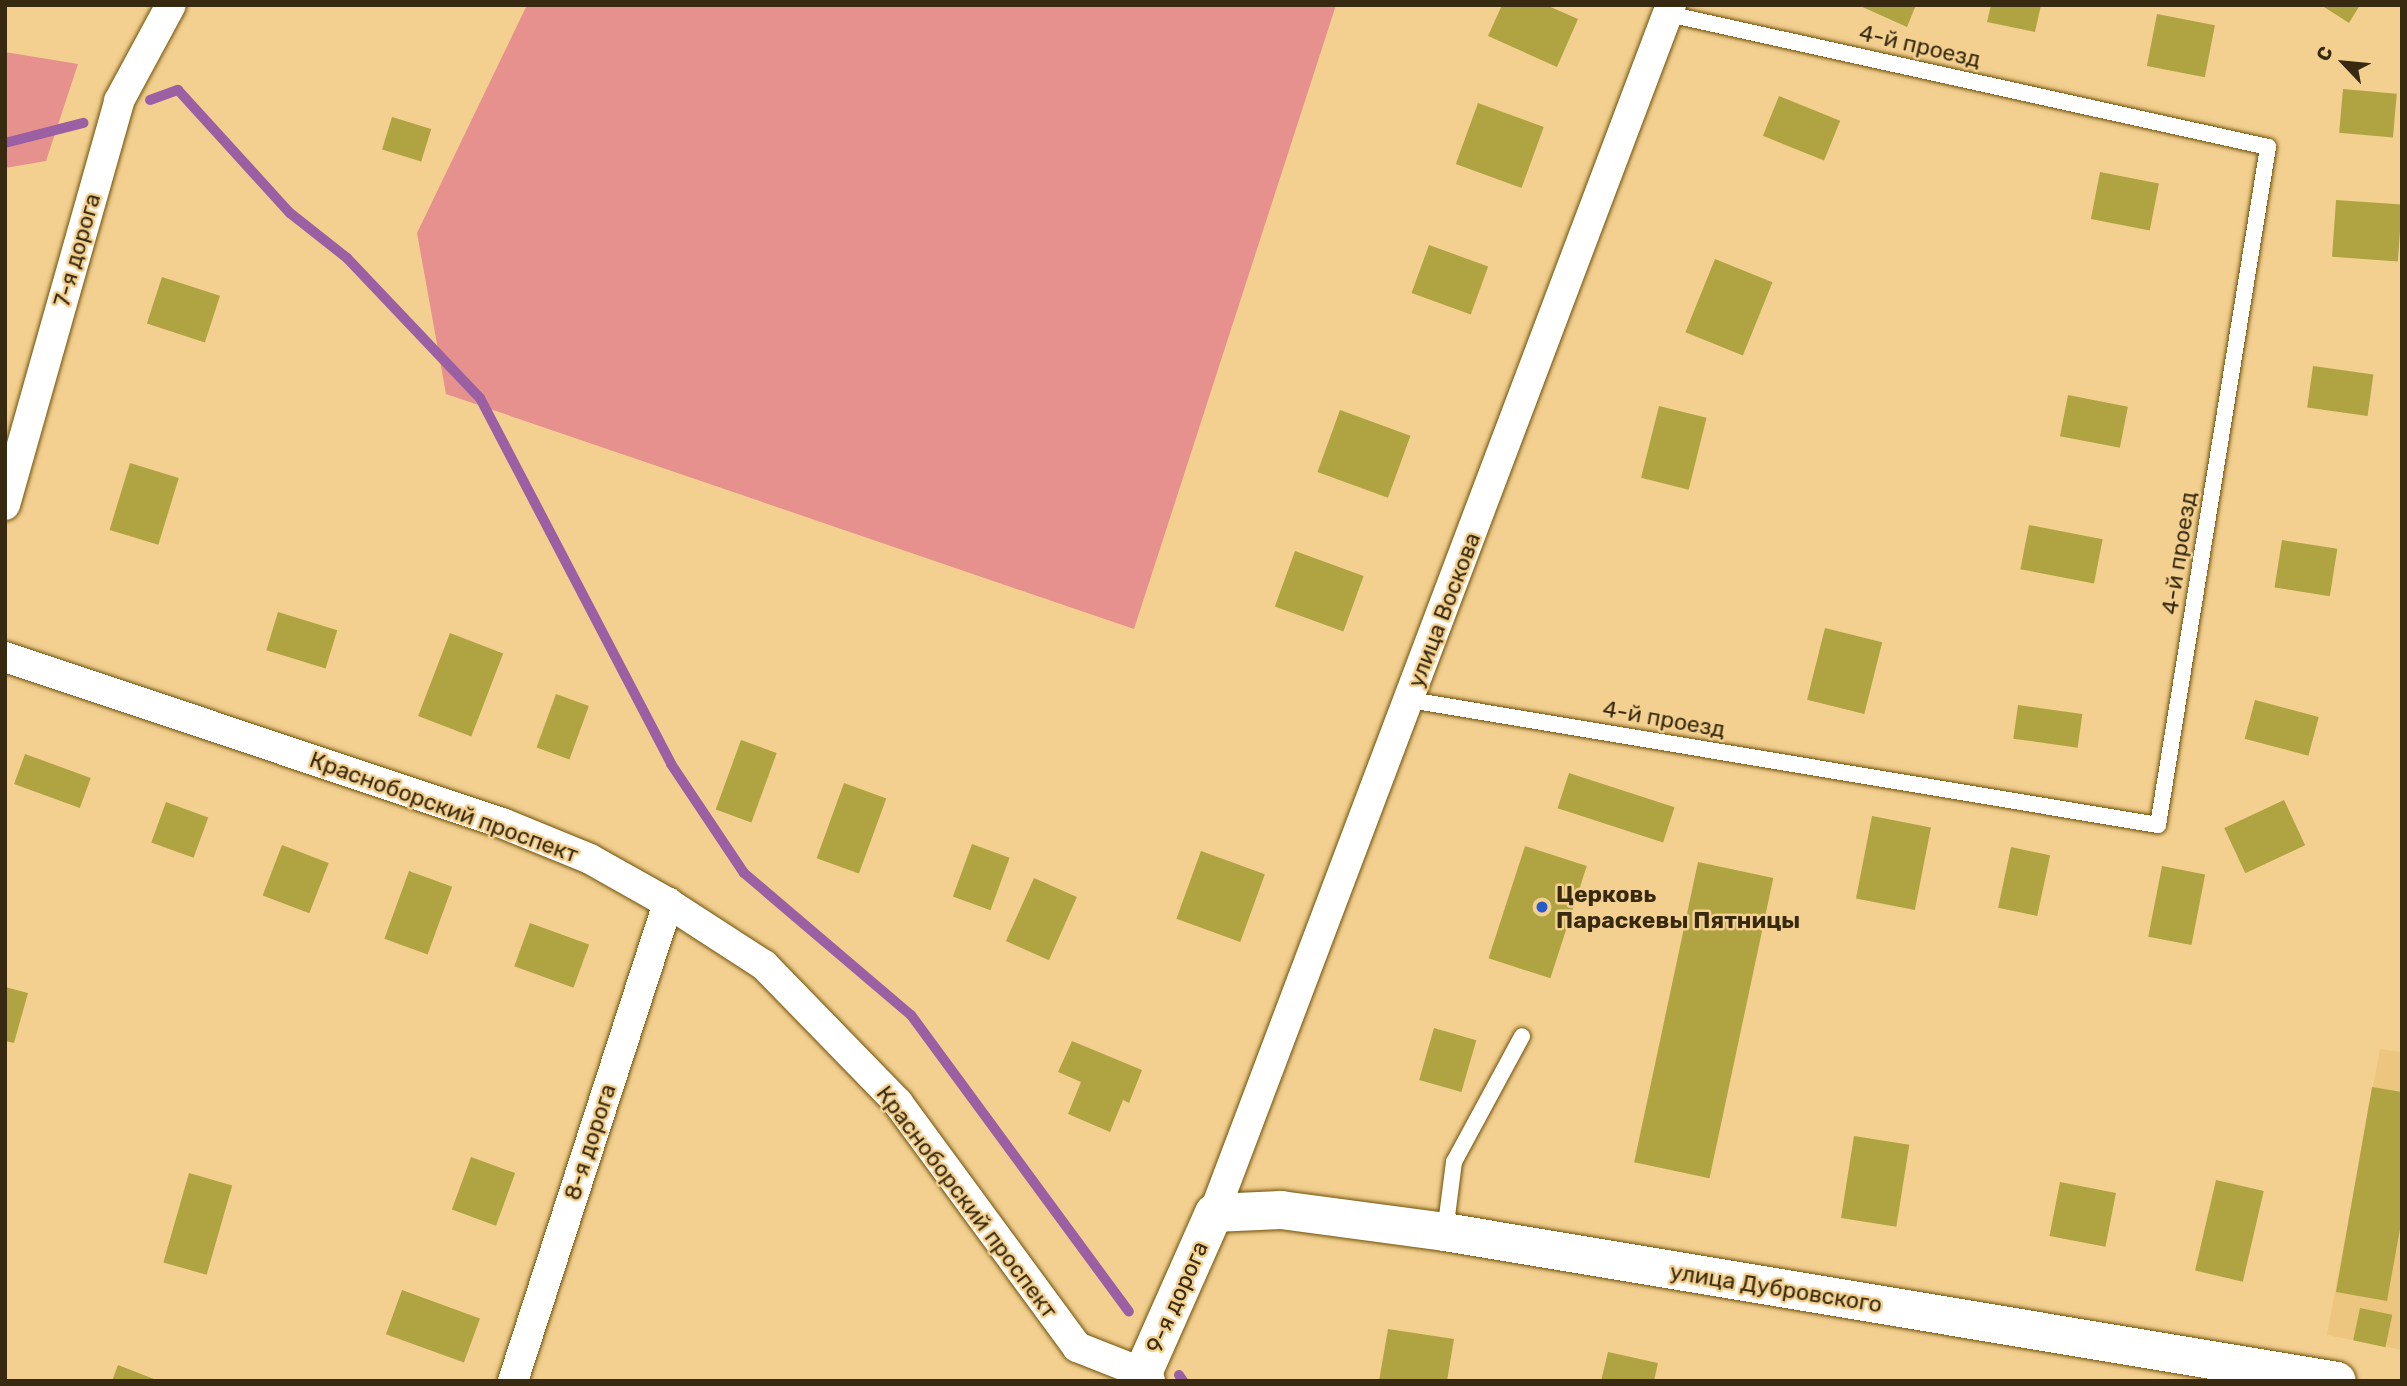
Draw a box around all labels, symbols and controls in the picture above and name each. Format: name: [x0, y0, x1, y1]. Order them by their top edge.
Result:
street label: 4-й проезд: [1856, 19, 1984, 73]
north arrow: [2309, 28, 2379, 98]
text: С: [2311, 43, 2338, 65]
street label: 7-я дорога: [48, 190, 106, 310]
street label: 4-й проезд: [2156, 490, 2202, 616]
street label: улица Воскова: [1402, 529, 1486, 691]
street label: 4-й проезд: [1601, 695, 1727, 743]
street label: Красноборский проспект: [306, 746, 582, 868]
place label: Церковь Параскевы Пятницы: [1556, 880, 1800, 934]
marker: Церковь Параскевы Пятницы: [1534, 899, 1550, 915]
street label: 8-я дорога: [558, 1080, 622, 1204]
street label: Красноборский проспект: [871, 1080, 1063, 1324]
street label: 9-я дорога: [1140, 1237, 1214, 1357]
street label: улица Дубровского: [1668, 1258, 1884, 1318]

